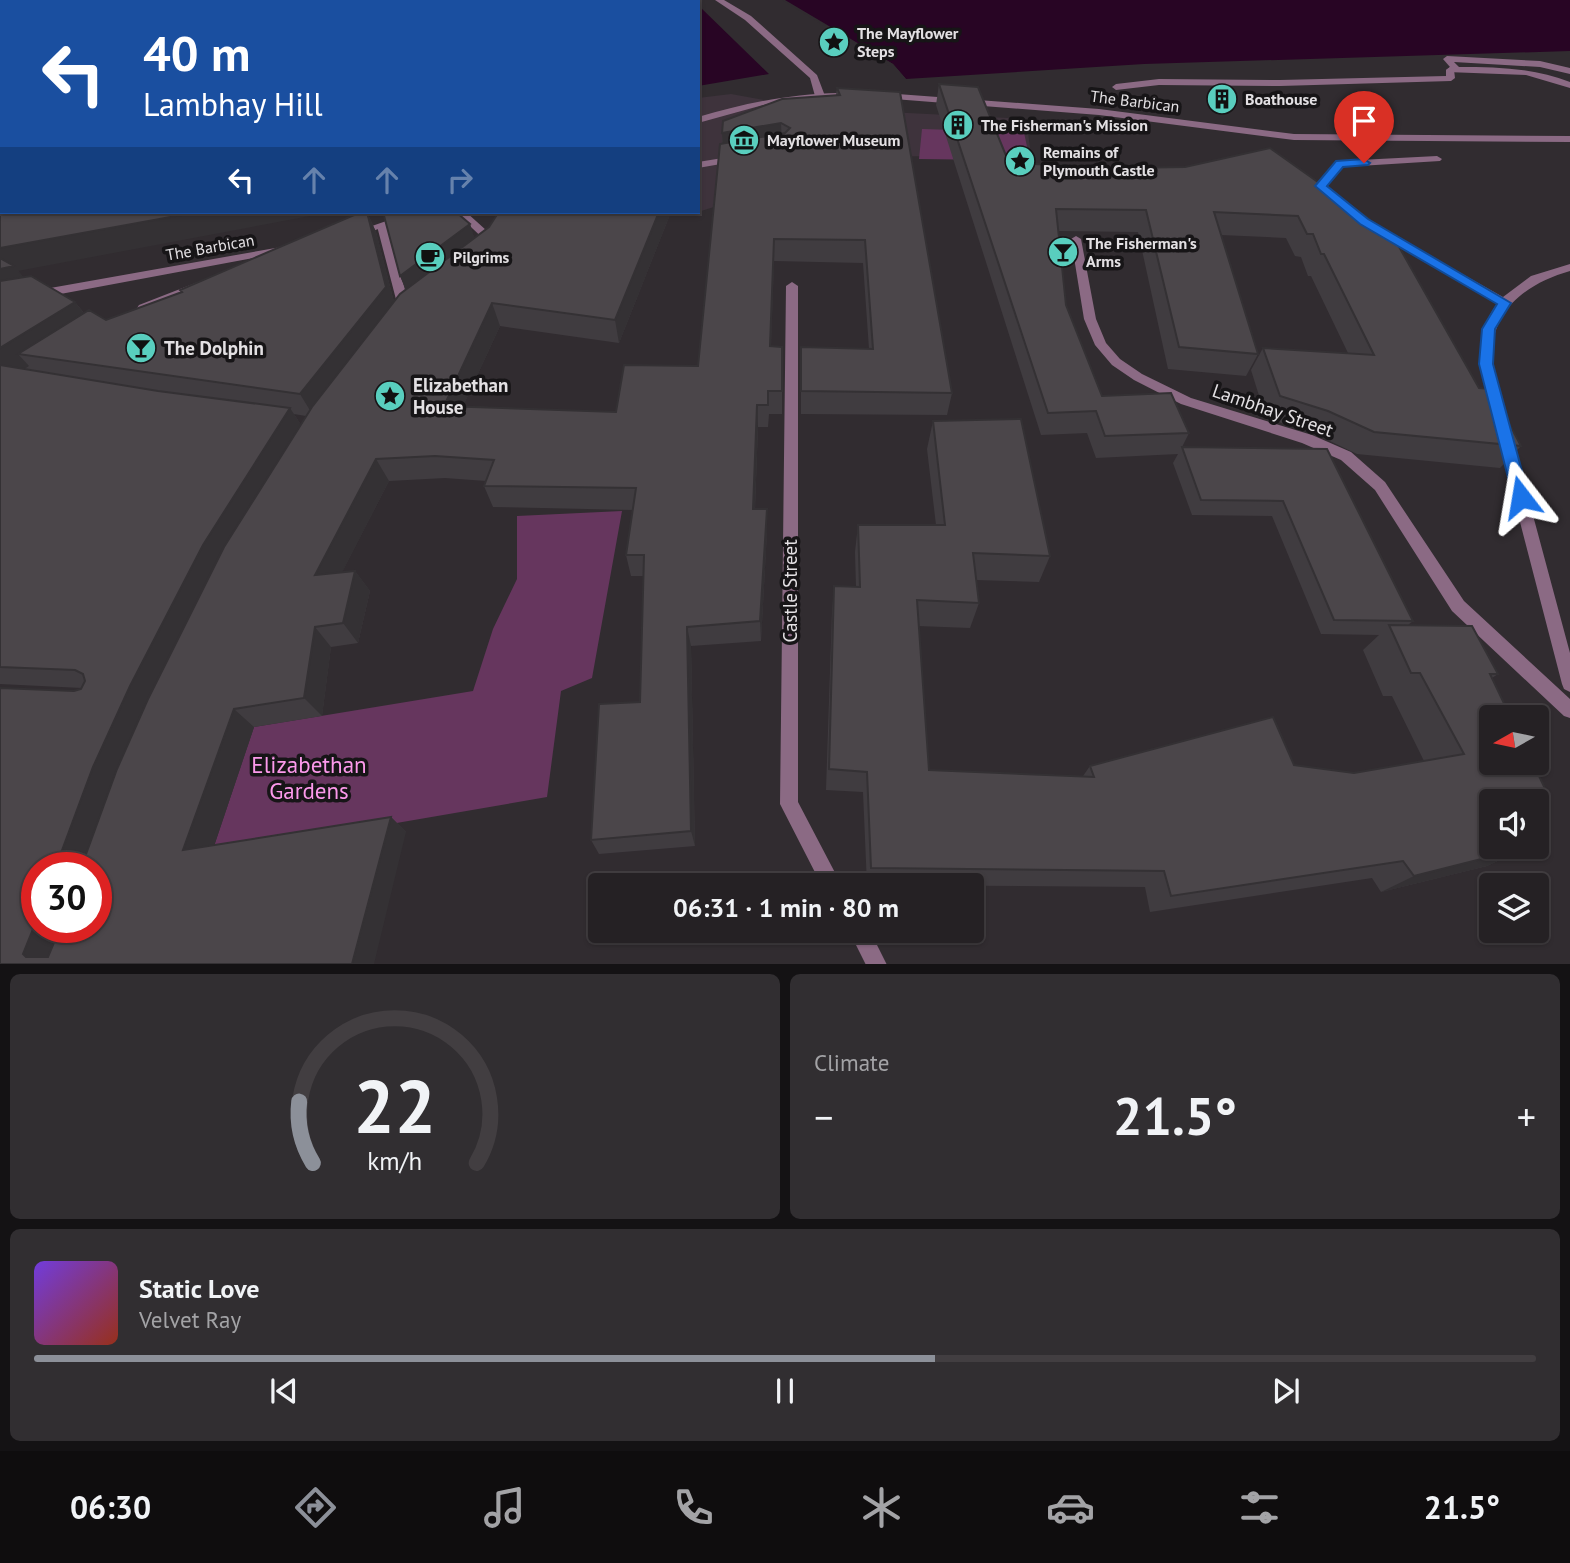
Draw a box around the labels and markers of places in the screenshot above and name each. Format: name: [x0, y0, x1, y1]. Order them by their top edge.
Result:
place label: The Mayflower Steps: [857, 23, 959, 61]
place icon: The Mayflower Steps: [817, 25, 851, 59]
building icon: Boathouse: [1205, 82, 1239, 116]
place label: Boathouse: [1245, 89, 1317, 109]
pin: [1334, 91, 1394, 163]
building icon: The Fisherman's Mission: [941, 108, 975, 142]
place label: The Fisherman's Mission: [981, 115, 1148, 135]
museum icon: Mayflower Museum: [727, 123, 761, 157]
place label: Mayflower Museum: [767, 130, 900, 150]
place label: Remains of Plymouth Castle: [1043, 142, 1155, 180]
place icon: Remains of Plymouth Castle: [1003, 144, 1037, 178]
place label: The Fisherman's Arms: [1086, 233, 1197, 271]
bar icon: The Fisherman's Arms: [1046, 235, 1080, 269]
cafe icon: Pilgrims: [413, 240, 447, 274]
place label: Pilgrims: [453, 247, 510, 267]
bar icon: The Dolphin: [124, 331, 158, 365]
place label: The Dolphin: [164, 336, 264, 360]
place label: Elizabethan House: [413, 373, 508, 419]
place icon: Elizabethan House: [373, 379, 407, 413]

